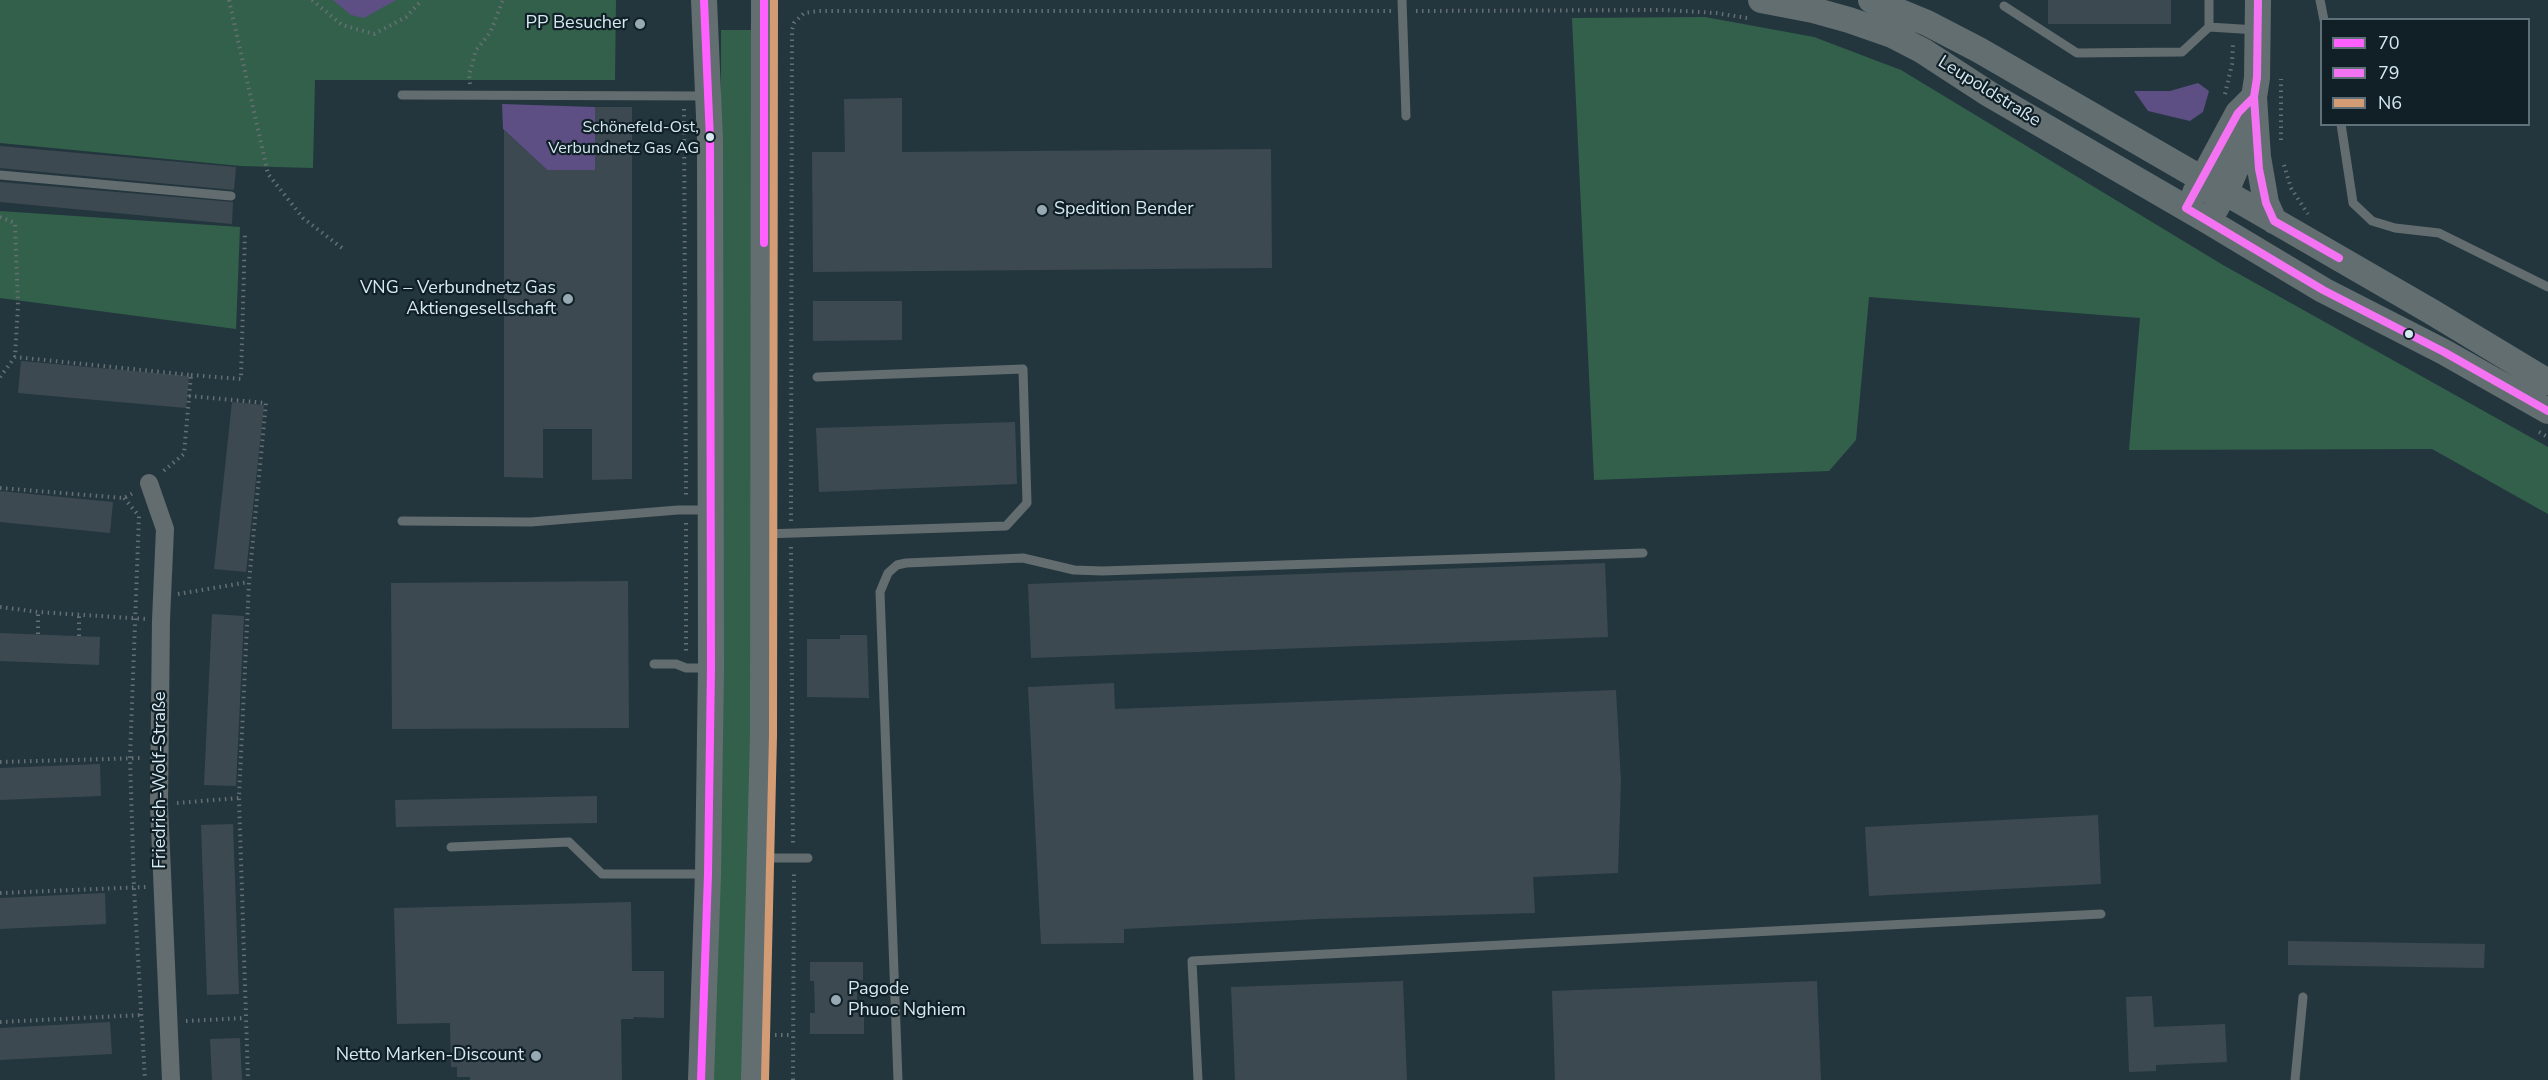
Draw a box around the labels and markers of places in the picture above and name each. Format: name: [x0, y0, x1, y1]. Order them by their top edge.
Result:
place label: PP Besucher: [526, 13, 628, 35]
marker: PP Besucher: [633, 17, 647, 31]
place label: Schönefeld-Ost, Verbundnetz Gas AG: [548, 118, 699, 156]
marker: Schönefeld-Ost, Verbundnetz Gas AG: [704, 131, 716, 143]
place label: Spedition Bender: [1054, 199, 1194, 221]
marker: Spedition Bender: [1035, 203, 1049, 217]
place label: VNG – Verbundnetz Gas Aktiengesellschaft: [360, 278, 556, 320]
marker: VNG – Verbundnetz Gas Aktiengesellschaft: [561, 292, 575, 306]
unlabelled marker: [2403, 328, 2415, 340]
place label: Pagode Phuoc Nghiem: [848, 979, 966, 1022]
marker: Pagode Phuoc Nghiem: [829, 993, 843, 1007]
place label: Netto Marken-Discount: [336, 1045, 524, 1067]
marker: Netto Marken-Discount: [529, 1049, 543, 1063]

